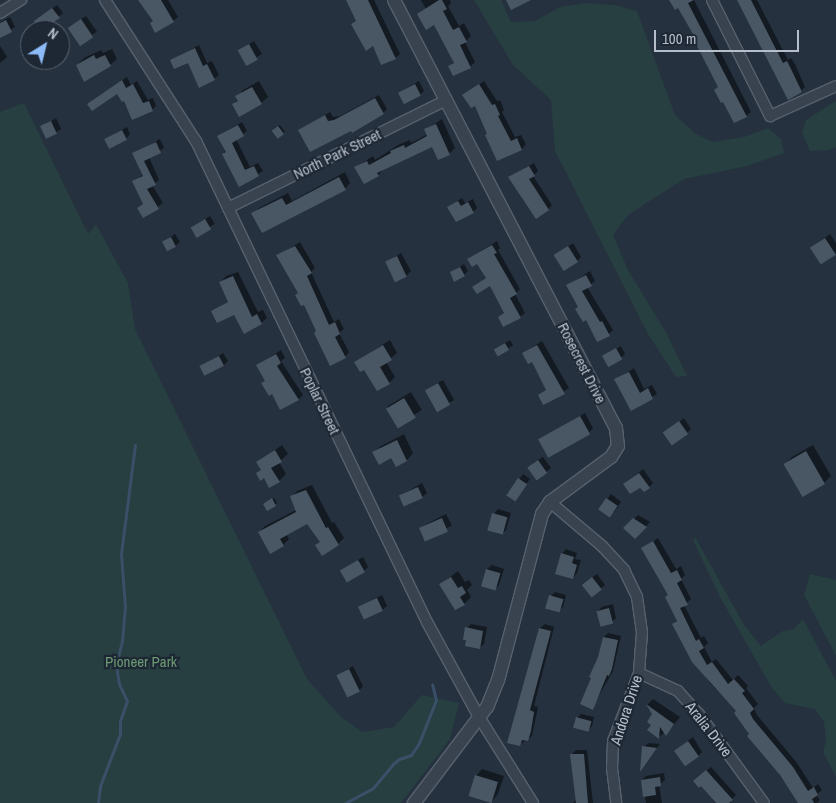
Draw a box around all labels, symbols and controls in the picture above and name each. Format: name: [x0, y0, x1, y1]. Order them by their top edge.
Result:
north arrow: [20, 20, 70, 70]
scale bar: [656, 20, 801, 52]
text: N: [45, 24, 62, 43]
text: 100 m: [662, 28, 696, 49]
street label: North Park Street: [290, 125, 384, 183]
street label: Rosecrest Drive: [554, 320, 610, 406]
street label: Poplar Street: [296, 365, 344, 437]
park label: Pioneer Park: [105, 653, 177, 671]
street label: Andora Drive: [606, 673, 646, 747]
street label: Aralia Drive: [682, 698, 736, 760]

